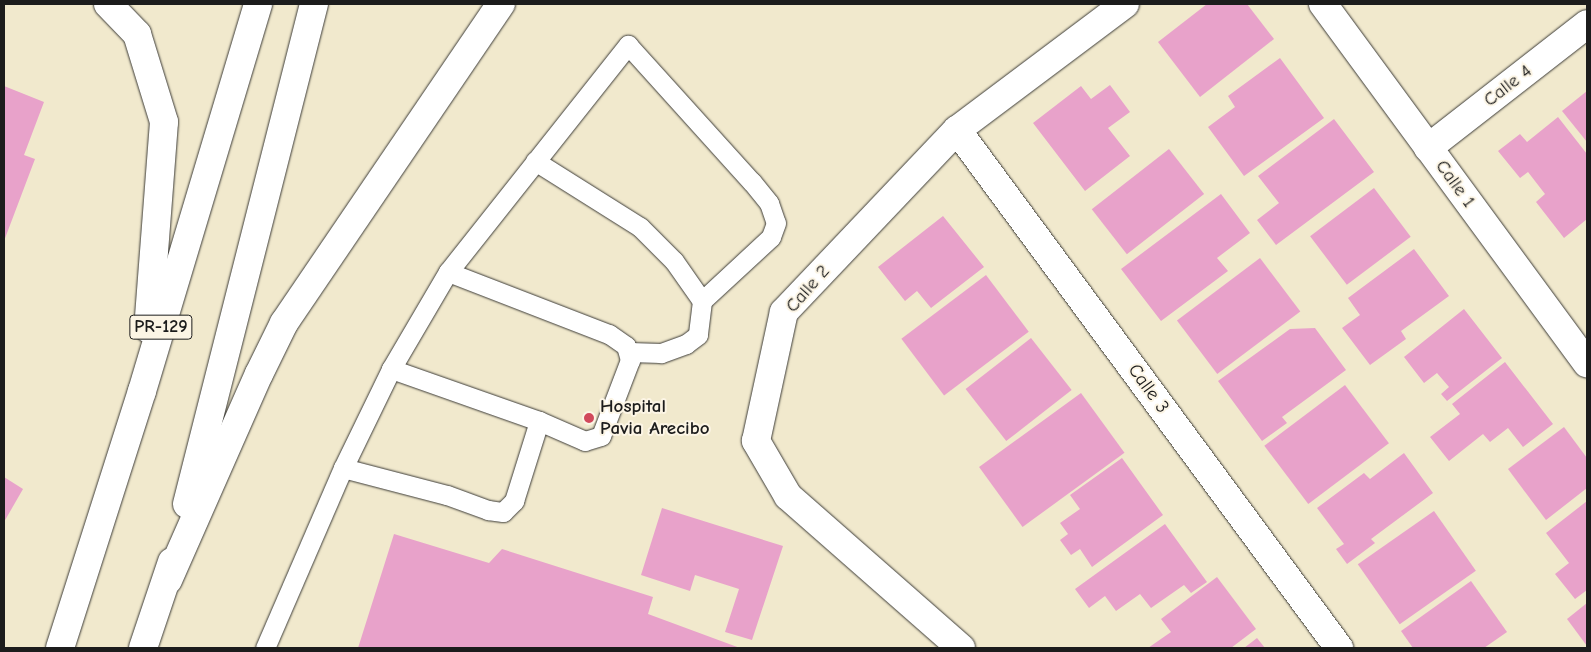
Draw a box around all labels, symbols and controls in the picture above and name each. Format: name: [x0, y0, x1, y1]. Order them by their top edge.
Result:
street label: Calle 4: [1479, 60, 1537, 112]
street label: Calle 1: [1430, 156, 1480, 212]
street label: Calle 2: [781, 261, 835, 317]
road number: PR-129: [128, 312, 194, 342]
street label: Calle 3: [1123, 360, 1173, 418]
place label: Hospital Pavia Arecibo: [600, 396, 710, 440]
marker: Hospital Pavia Arecibo: [582, 411, 596, 425]

